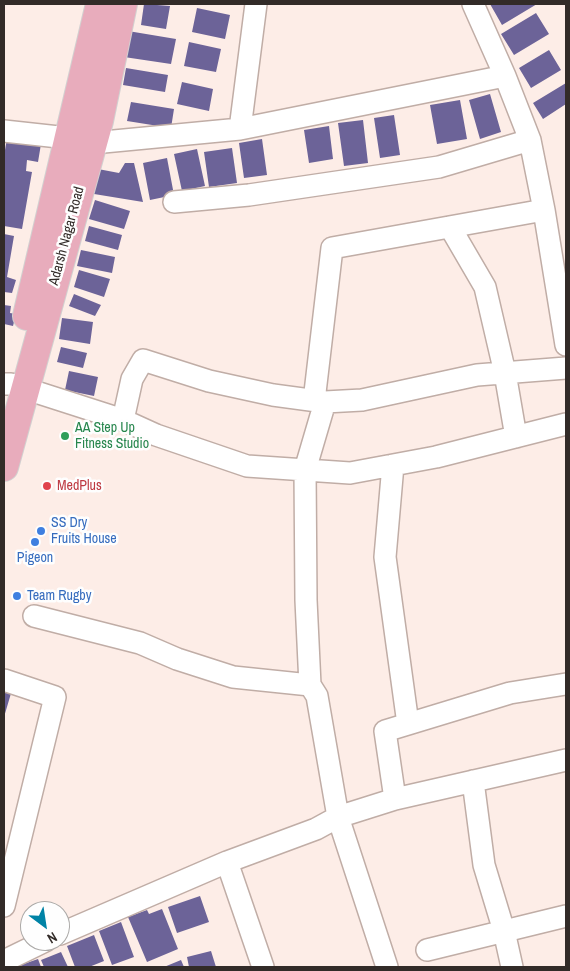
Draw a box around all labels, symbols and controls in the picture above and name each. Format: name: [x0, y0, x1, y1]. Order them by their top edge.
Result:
street label: Adarsh Nagar Road: [46, 185, 88, 287]
place label: AA Step Up Fitness Studio: [75, 420, 149, 452]
marker: AA Step Up Fitness Studio: [59, 430, 71, 442]
place label: MedPlus: [57, 478, 102, 494]
marker: MedPlus: [41, 480, 53, 492]
place label: SS Dry Fruits House: [51, 515, 117, 548]
marker: SS Dry Fruits House: [35, 525, 47, 537]
marker: Pigeon: [29, 536, 41, 548]
place label: Pigeon: [17, 550, 53, 566]
place label: Team Rugby: [27, 588, 91, 604]
marker: Team Rugby: [11, 590, 23, 602]
north arrow: [20, 901, 70, 951]
text: N: [44, 928, 60, 948]

